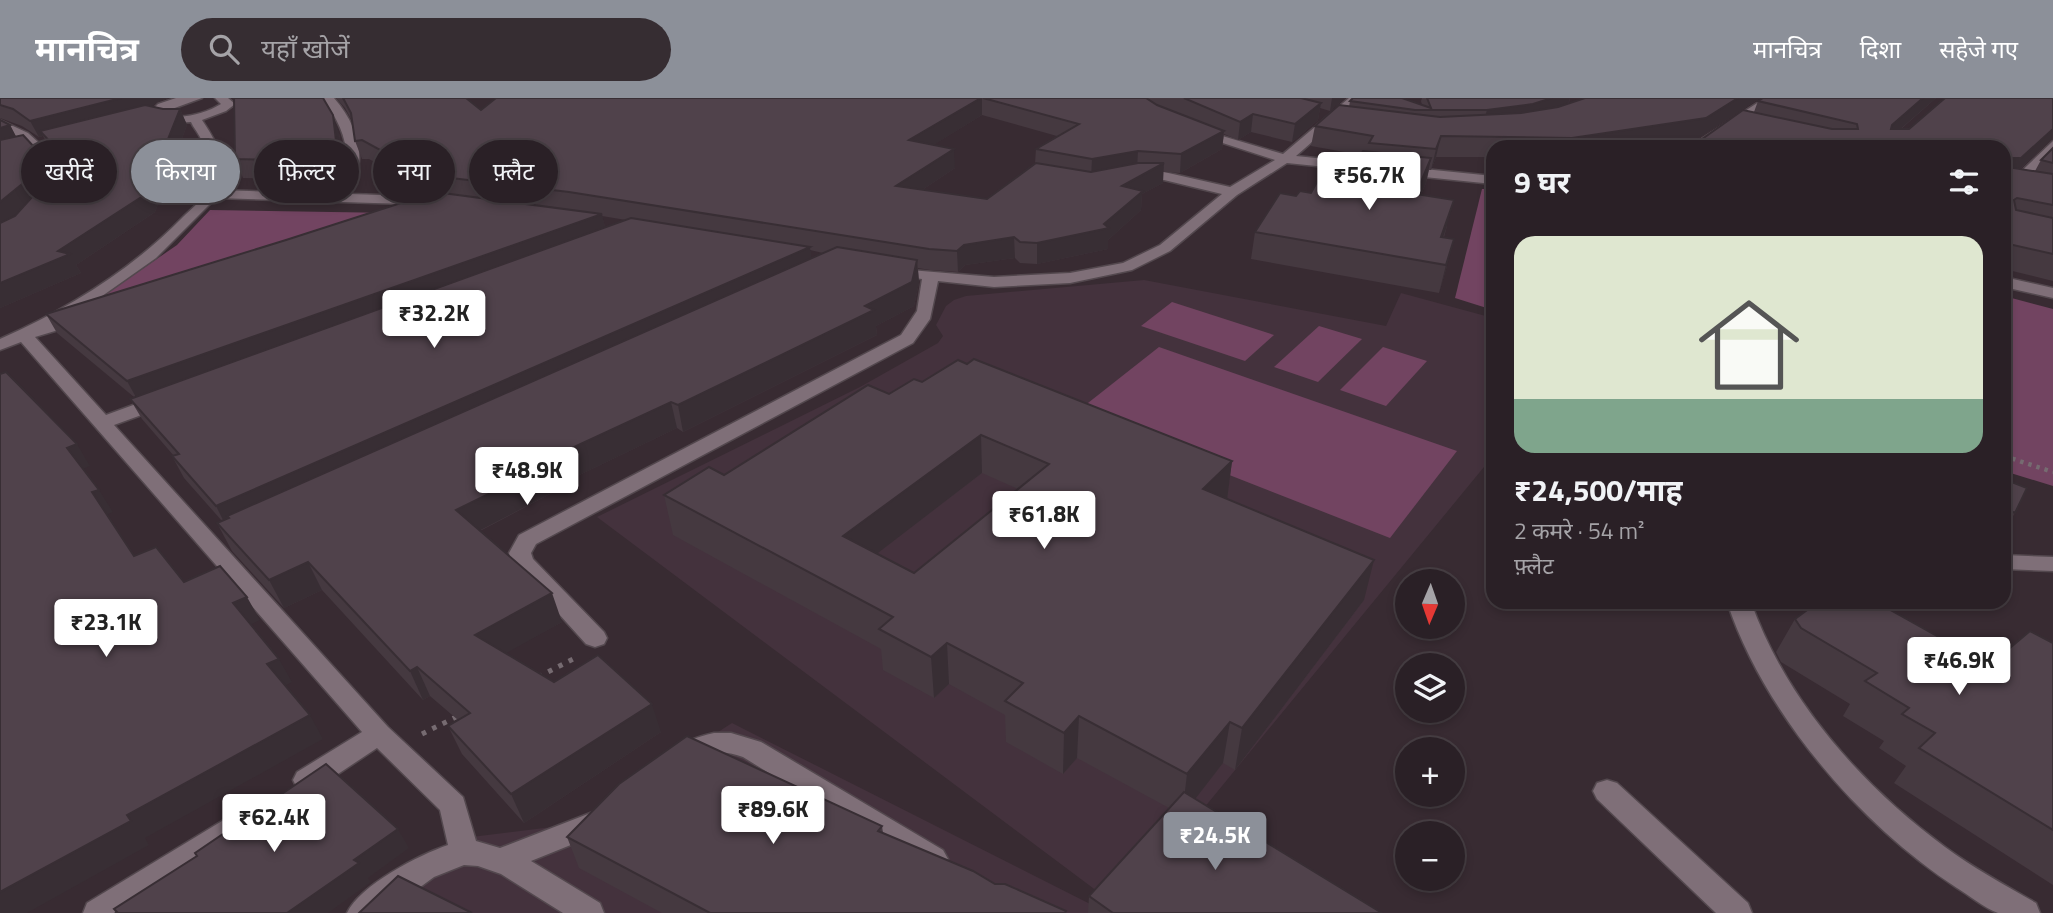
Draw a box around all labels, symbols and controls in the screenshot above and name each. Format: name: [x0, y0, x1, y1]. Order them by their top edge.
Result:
search box: [181, 18, 671, 81]
text: मानचित्र: [35, 24, 139, 74]
text: यहाँ खोजें: [261, 29, 350, 68]
icon: search: [205, 30, 243, 68]
text: मानचित्र: [1753, 31, 1822, 67]
text: दिशा: [1860, 31, 1901, 67]
text: सहेजे गए: [1939, 31, 2018, 67]
chip: खरीदें: [21, 140, 117, 203]
chip: किराया: [131, 140, 240, 203]
chip: फ़िल्टर: [254, 140, 359, 203]
chip: नया: [373, 140, 455, 203]
chip: फ़्लैट: [469, 140, 558, 203]
pin: ₹56.7K: [1312, 152, 1426, 212]
text: ₹56.7K: [1333, 157, 1405, 192]
text: 9 घर: [1514, 159, 1570, 205]
icon: filters: [1945, 163, 1983, 201]
icon: home: [1686, 282, 1812, 408]
pin: ₹32.2K: [377, 290, 491, 350]
text: ₹32.2K: [398, 295, 470, 330]
pin: ₹48.9K: [470, 448, 584, 507]
text: ₹48.9K: [491, 452, 563, 487]
text: ₹24,500/माह: [1514, 467, 1682, 513]
pin: ₹61.8K: [987, 491, 1101, 551]
text: ₹61.8K: [1008, 496, 1080, 531]
text: 2 कमरे · 54 m²: [1514, 513, 1644, 548]
text: फ़्लैट: [1514, 548, 1554, 583]
north arrow: [1395, 569, 1465, 639]
map controls: [1395, 569, 1465, 891]
pin: ₹23.1K: [49, 600, 163, 659]
text: ₹23.1K: [70, 604, 142, 639]
pin: ₹46.9K: [1902, 638, 2016, 697]
text: ₹46.9K: [1923, 642, 1995, 677]
button: layers: [1395, 653, 1465, 723]
button: +: [1395, 737, 1465, 807]
pin: ₹89.6K: [716, 786, 830, 846]
text: ₹89.6K: [737, 791, 809, 826]
pin: ₹62.4K: [217, 794, 331, 854]
text: ₹62.4K: [238, 799, 310, 834]
pin: ₹24.5K: [1158, 812, 1272, 872]
text: ₹24.5K: [1179, 817, 1251, 852]
button: −: [1395, 821, 1465, 891]

